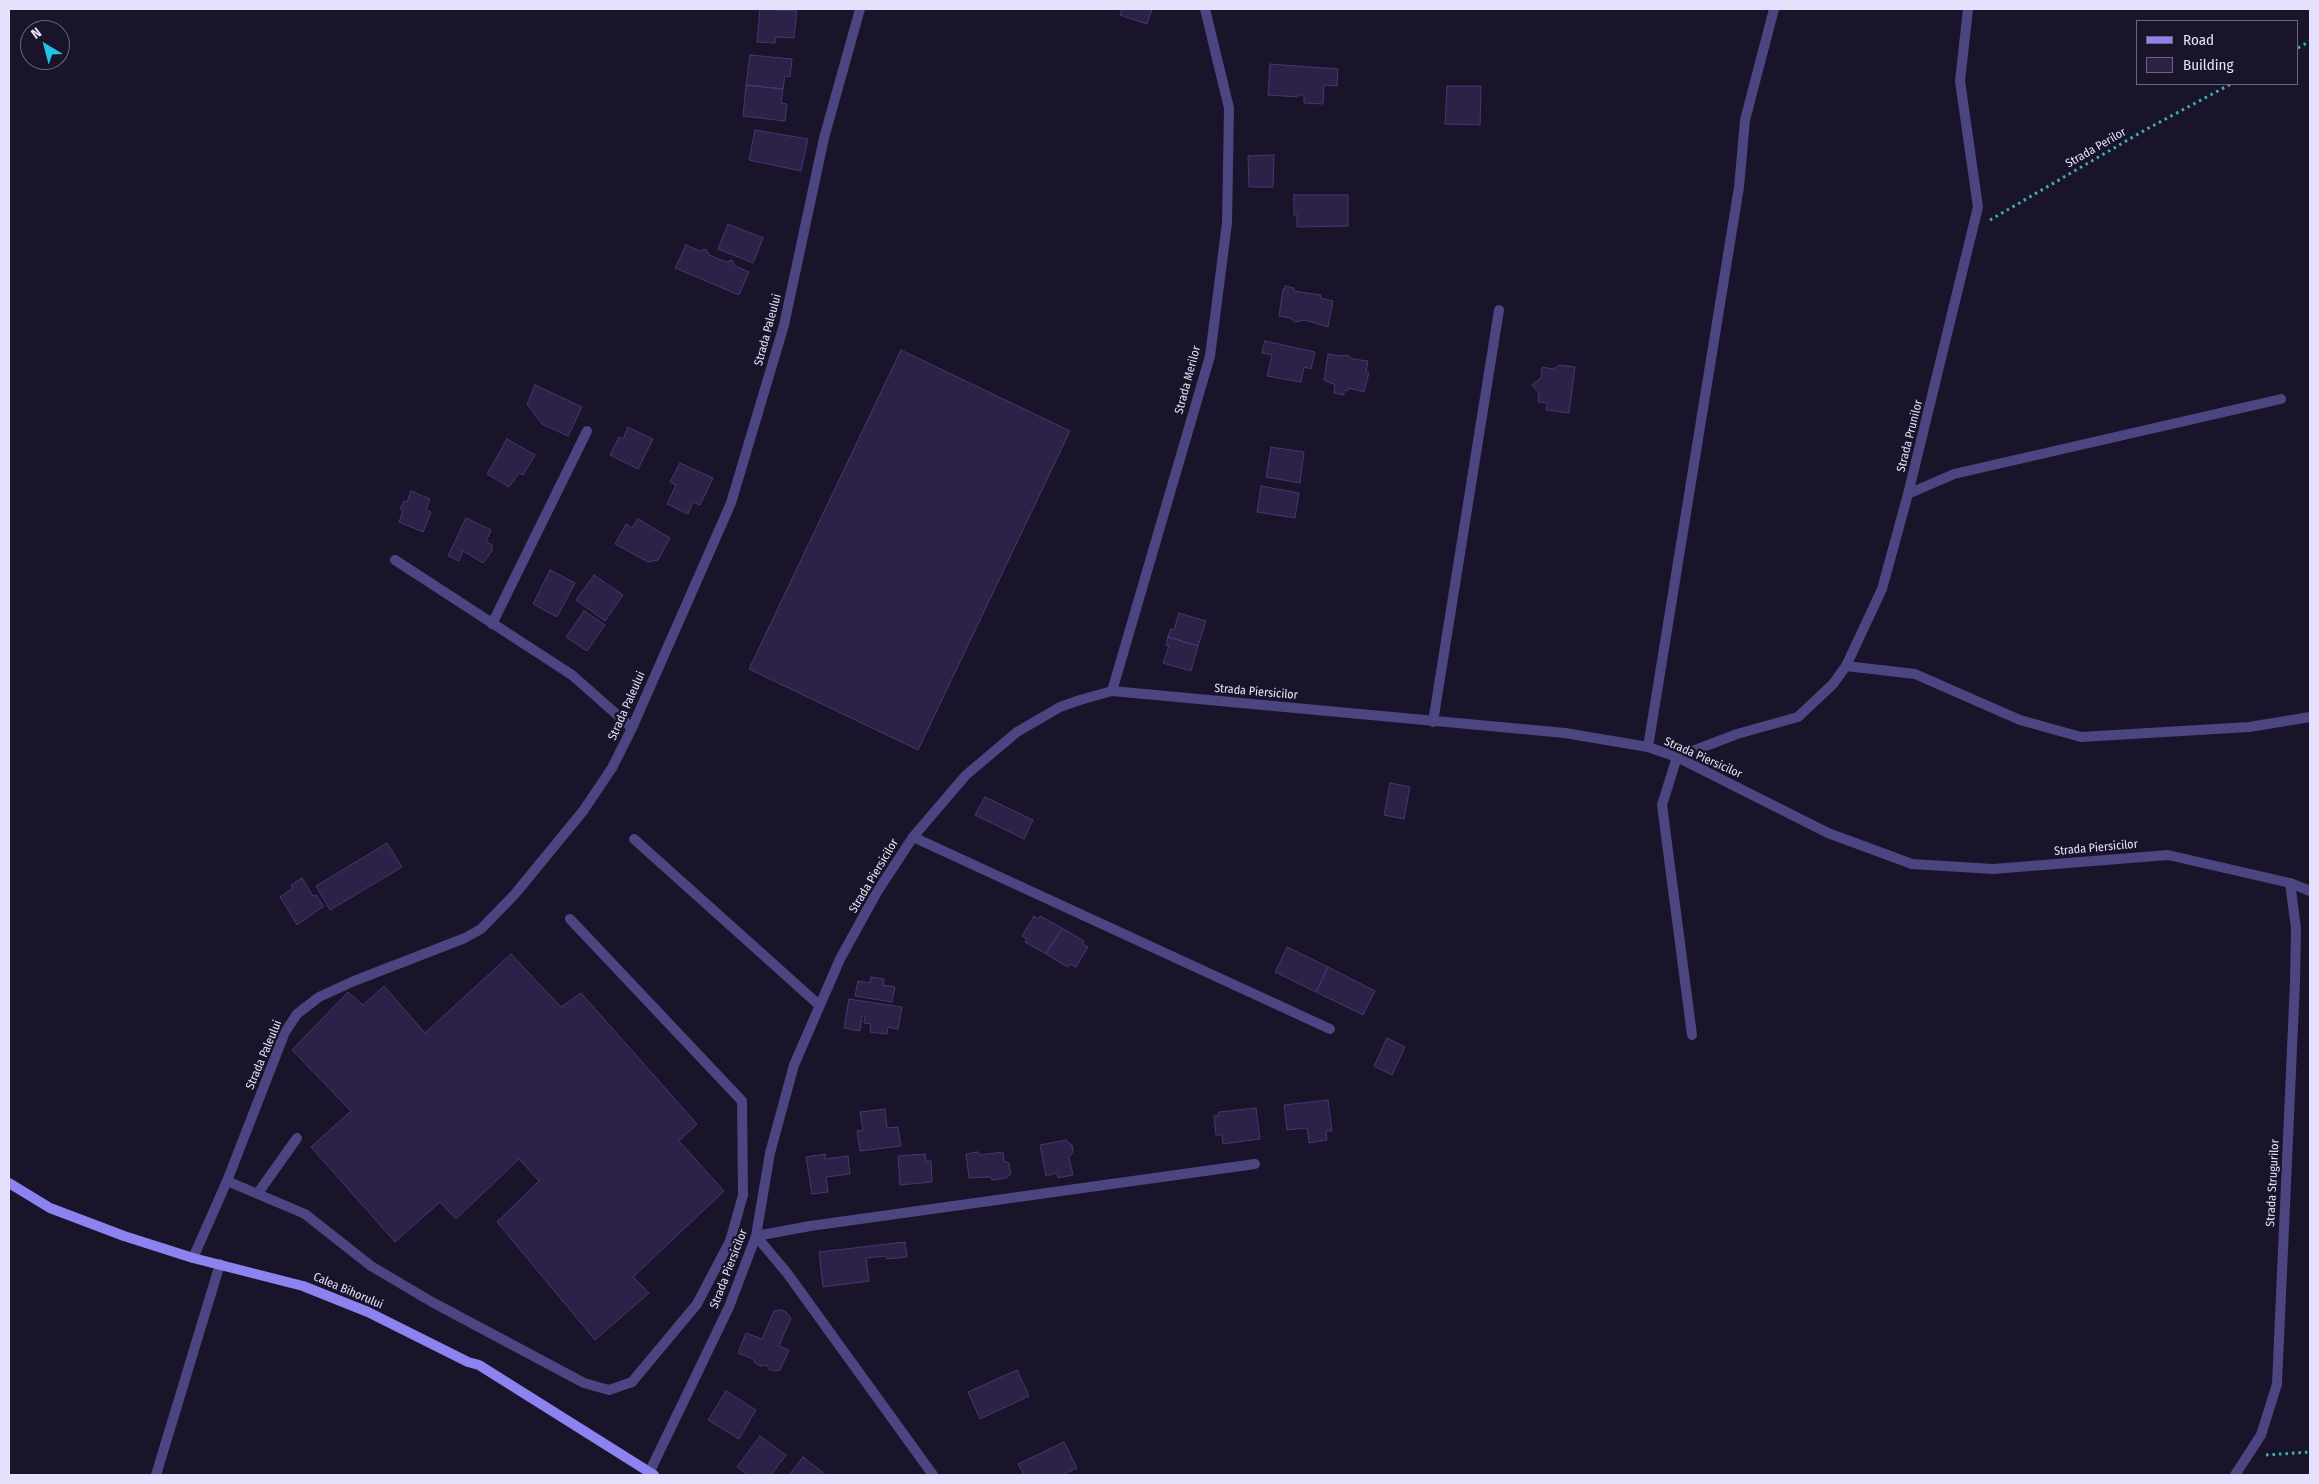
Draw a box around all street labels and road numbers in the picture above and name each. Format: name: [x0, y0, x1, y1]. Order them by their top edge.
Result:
street label: Strada Perilor: [2063, 125, 2129, 171]
street label: Strada Paleului: [751, 292, 785, 368]
street label: Strada Merilor: [1172, 344, 1204, 416]
street label: Strada Prunilor: [1894, 398, 1926, 474]
street label: Strada Paleului: [605, 669, 649, 743]
street label: Strada Piersicilor: [1214, 681, 1298, 703]
street label: Strada Piersicilor: [1662, 734, 1744, 782]
street label: Strada Piersicilor: [846, 836, 902, 916]
street label: Strada Piersicilor: [2054, 837, 2138, 859]
street label: Strada Paleului: [243, 1018, 285, 1092]
street label: Strada Strugurilor: [2264, 1139, 2282, 1227]
street label: Strada Piersicilor: [707, 1227, 751, 1311]
street label: Calea Bihorului: [311, 1270, 385, 1312]

